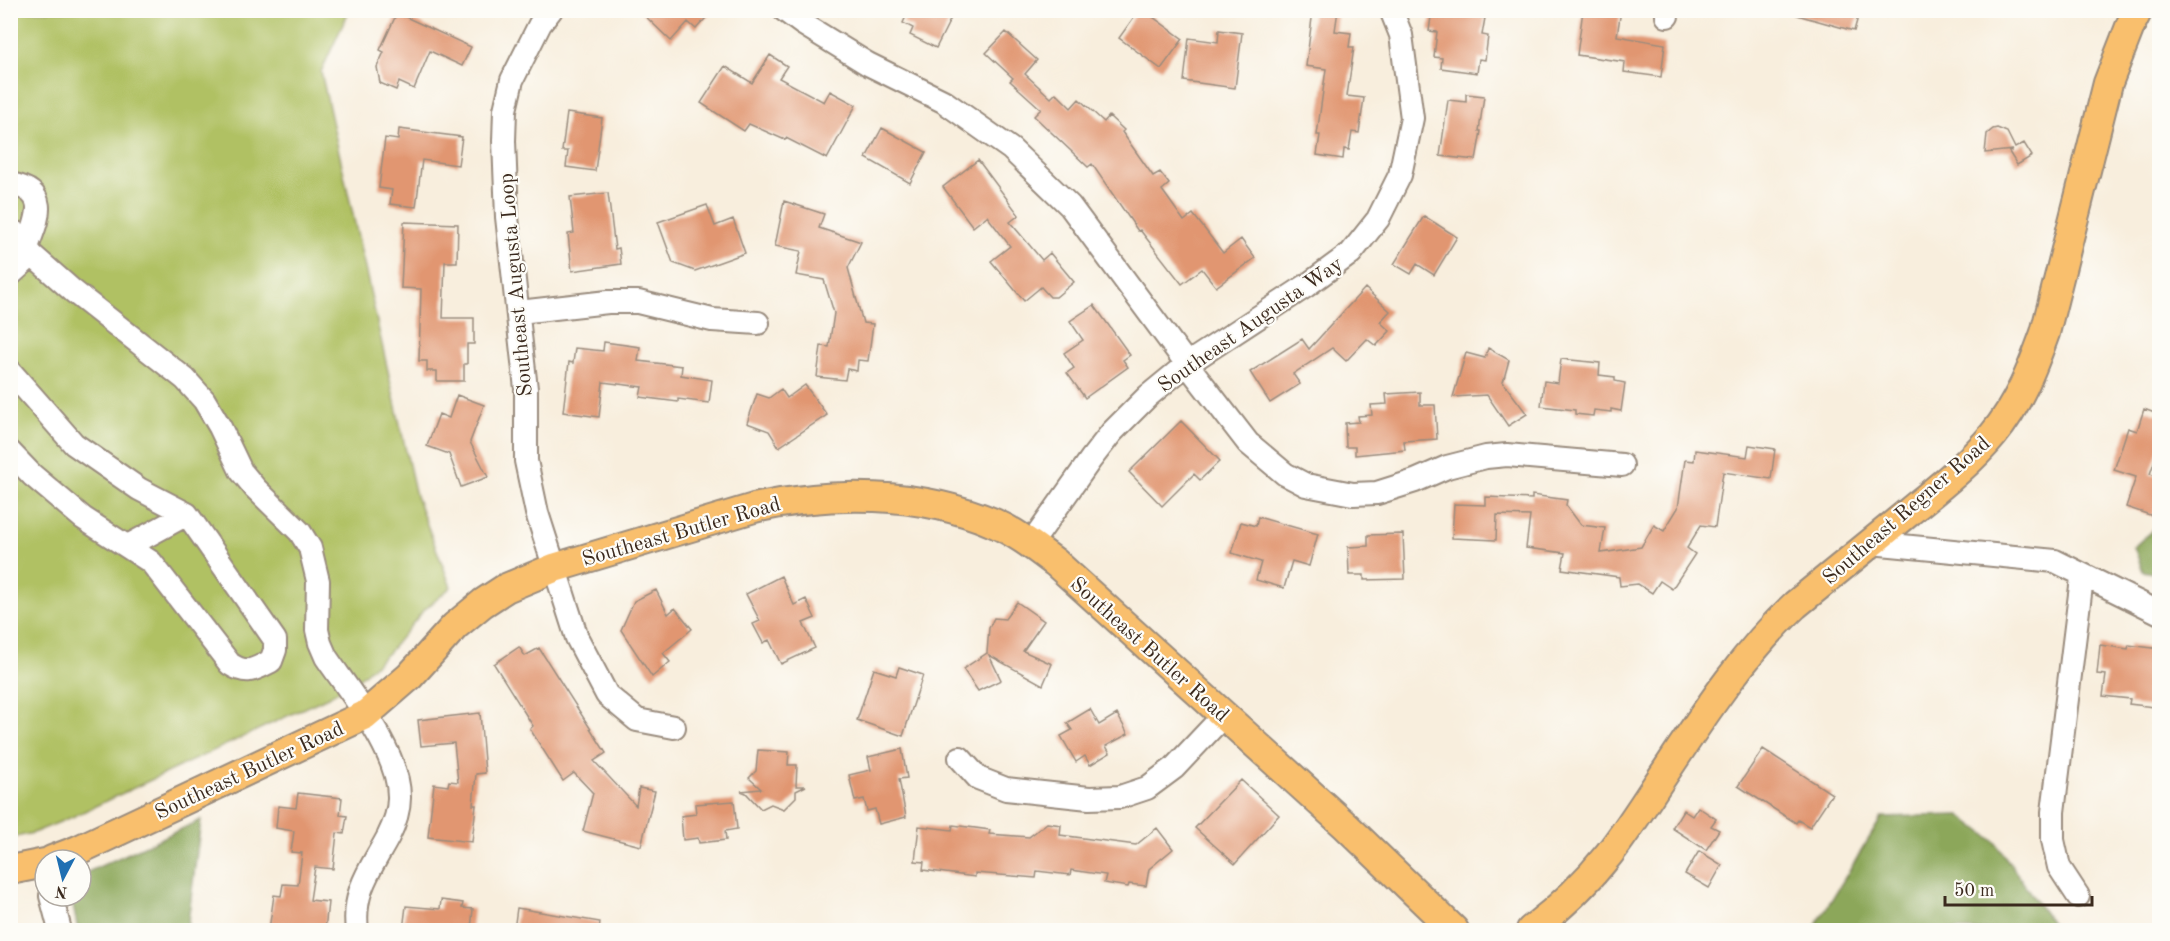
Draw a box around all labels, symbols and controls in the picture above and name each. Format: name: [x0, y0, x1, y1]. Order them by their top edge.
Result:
street label: Southeast Augusta Loop: [496, 172, 537, 397]
street label: Southeast Augusta Way: [1155, 253, 1347, 397]
street label: Southeast Regner Road: [1819, 433, 1995, 589]
street label: Southeast Butler Road: [580, 494, 783, 571]
street label: Southeast Butler Road: [1066, 574, 1232, 727]
street label: Southeast Butler Road: [152, 718, 347, 824]
north arrow: [33, 848, 93, 908]
scale bar: [1945, 869, 2092, 907]
text: N: [54, 882, 68, 900]
text: 50 m: [1954, 882, 1994, 900]

